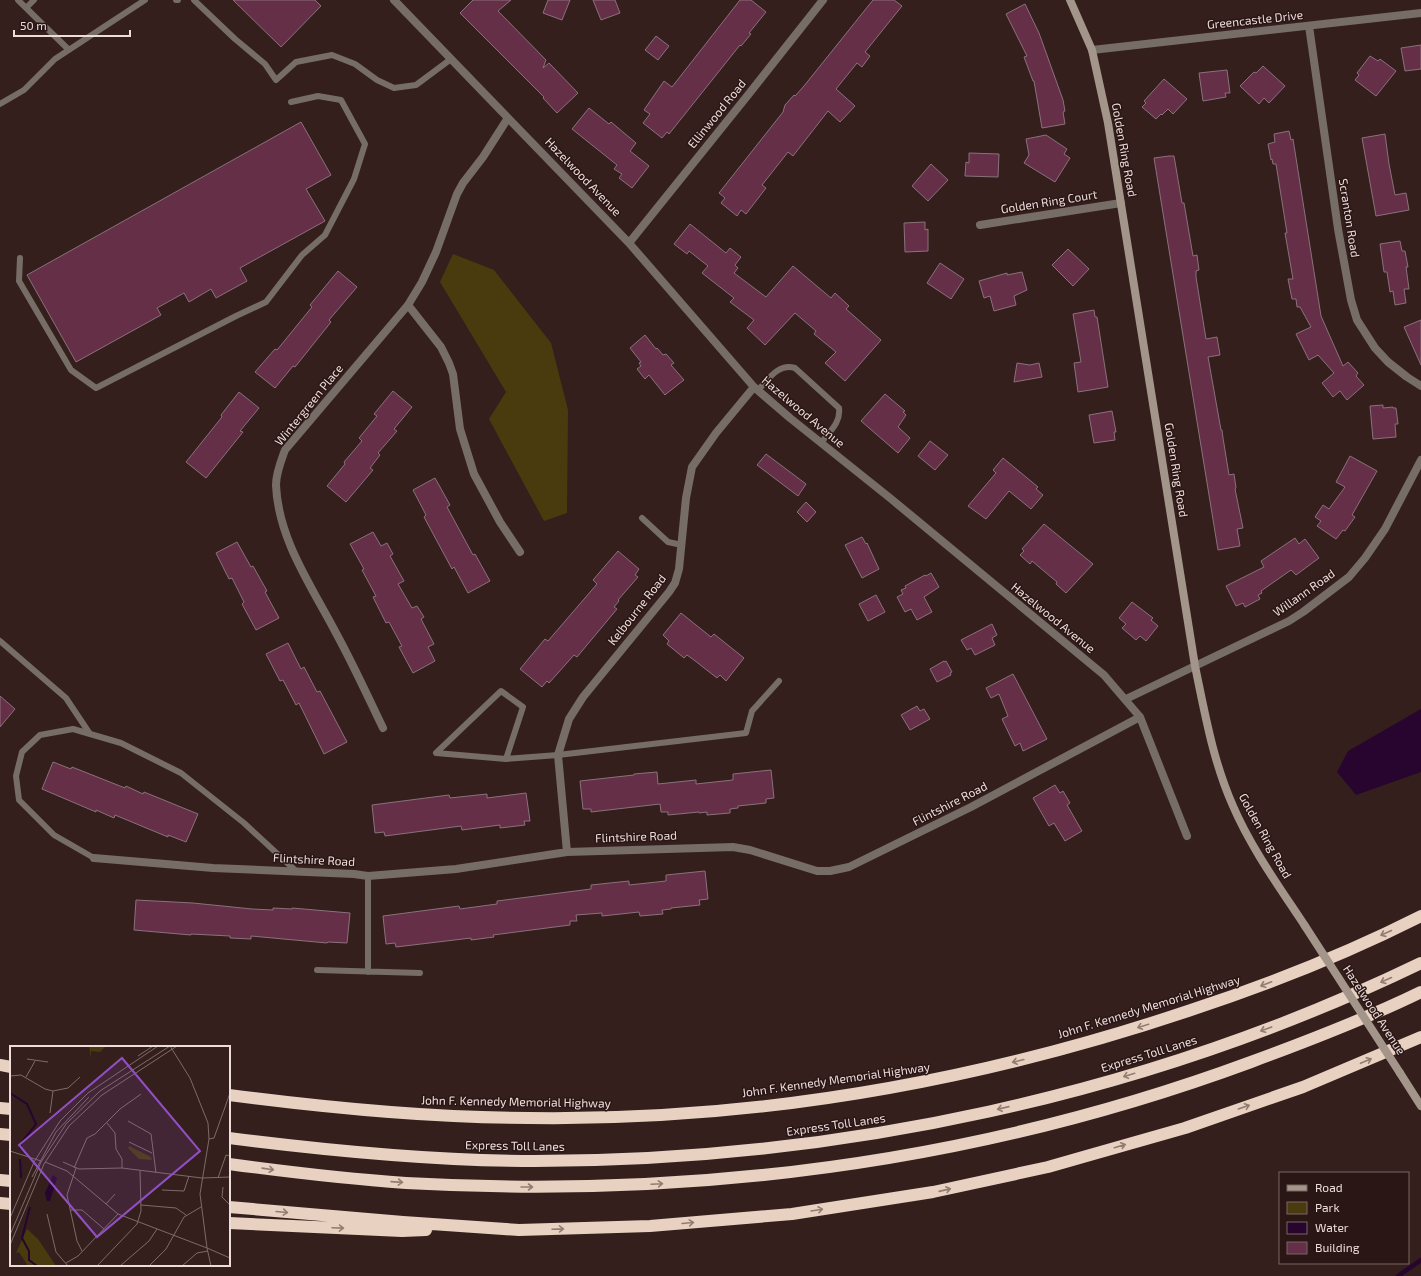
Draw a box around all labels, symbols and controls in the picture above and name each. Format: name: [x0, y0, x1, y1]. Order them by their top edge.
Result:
street label: Greencastle Drive: [1206, 7, 1304, 31]
scale bar: [14, 12, 130, 38]
text: 50 m: [20, 18, 47, 32]
street label: Ellinwood Road: [684, 76, 748, 151]
street label: Golden Ring Road: [1110, 102, 1140, 198]
street label: Hazelwood Avenue: [543, 134, 625, 218]
street label: Scranton Road: [1337, 177, 1363, 258]
street label: Golden Ring Court: [1000, 186, 1099, 216]
street label: Wintergreen Place: [271, 361, 345, 448]
street label: Hazelwood Avenue: [759, 373, 848, 450]
street label: Golden Ring Road: [1163, 422, 1191, 518]
street label: Willann Road: [1270, 566, 1337, 619]
street label: Kelbourne Road: [604, 571, 668, 648]
street label: Hazelwood Avenue: [1009, 579, 1098, 655]
street label: Flintshire Road: [910, 778, 989, 828]
street label: Golden Ring Road: [1237, 790, 1295, 881]
street label: Flintshire Road: [595, 828, 677, 844]
street label: Flintshire Road: [273, 850, 355, 868]
one-way arrow: [1380, 930, 1392, 937]
street label: Hazelwood Avenue: [1341, 962, 1409, 1057]
street label: John F. Kennedy Memorial Highway: [1056, 971, 1242, 1041]
one-way arrow: [1380, 976, 1392, 984]
one-way arrow: [1261, 980, 1273, 988]
one-way arrow: [1137, 1023, 1150, 1030]
one-way arrow: [1260, 1026, 1272, 1034]
street label: Express Toll Lanes: [1099, 1032, 1199, 1074]
inset map: [10, 1046, 230, 1266]
one-way arrow: [1359, 1056, 1371, 1064]
one-way arrow: [1012, 1058, 1025, 1066]
street label: John F. Kennedy Memorial Highway: [741, 1059, 932, 1099]
one-way arrow: [1123, 1072, 1136, 1079]
street label: John F. Kennedy Memorial Highway: [421, 1092, 612, 1110]
one-way arrow: [1238, 1103, 1250, 1111]
one-way arrow: [997, 1105, 1010, 1112]
street label: Express Toll Lanes: [785, 1110, 886, 1138]
street label: Express Toll Lanes: [465, 1137, 565, 1153]
one-way arrow: [1114, 1142, 1127, 1150]
one-way arrow: [261, 1165, 274, 1173]
legend: [1279, 1172, 1409, 1264]
one-way arrow: [390, 1179, 403, 1186]
one-way arrow: [650, 1180, 663, 1188]
text: Road: [1315, 1180, 1343, 1194]
one-way arrow: [520, 1183, 533, 1191]
one-way arrow: [938, 1185, 951, 1193]
text: Park: [1315, 1200, 1340, 1214]
one-way arrow: [810, 1206, 823, 1214]
one-way arrow: [275, 1208, 288, 1216]
one-way arrow: [681, 1219, 694, 1226]
text: Water: [1315, 1220, 1349, 1234]
one-way arrow: [331, 1224, 344, 1232]
one-way arrow: [551, 1225, 564, 1232]
text: Building: [1315, 1240, 1360, 1254]

